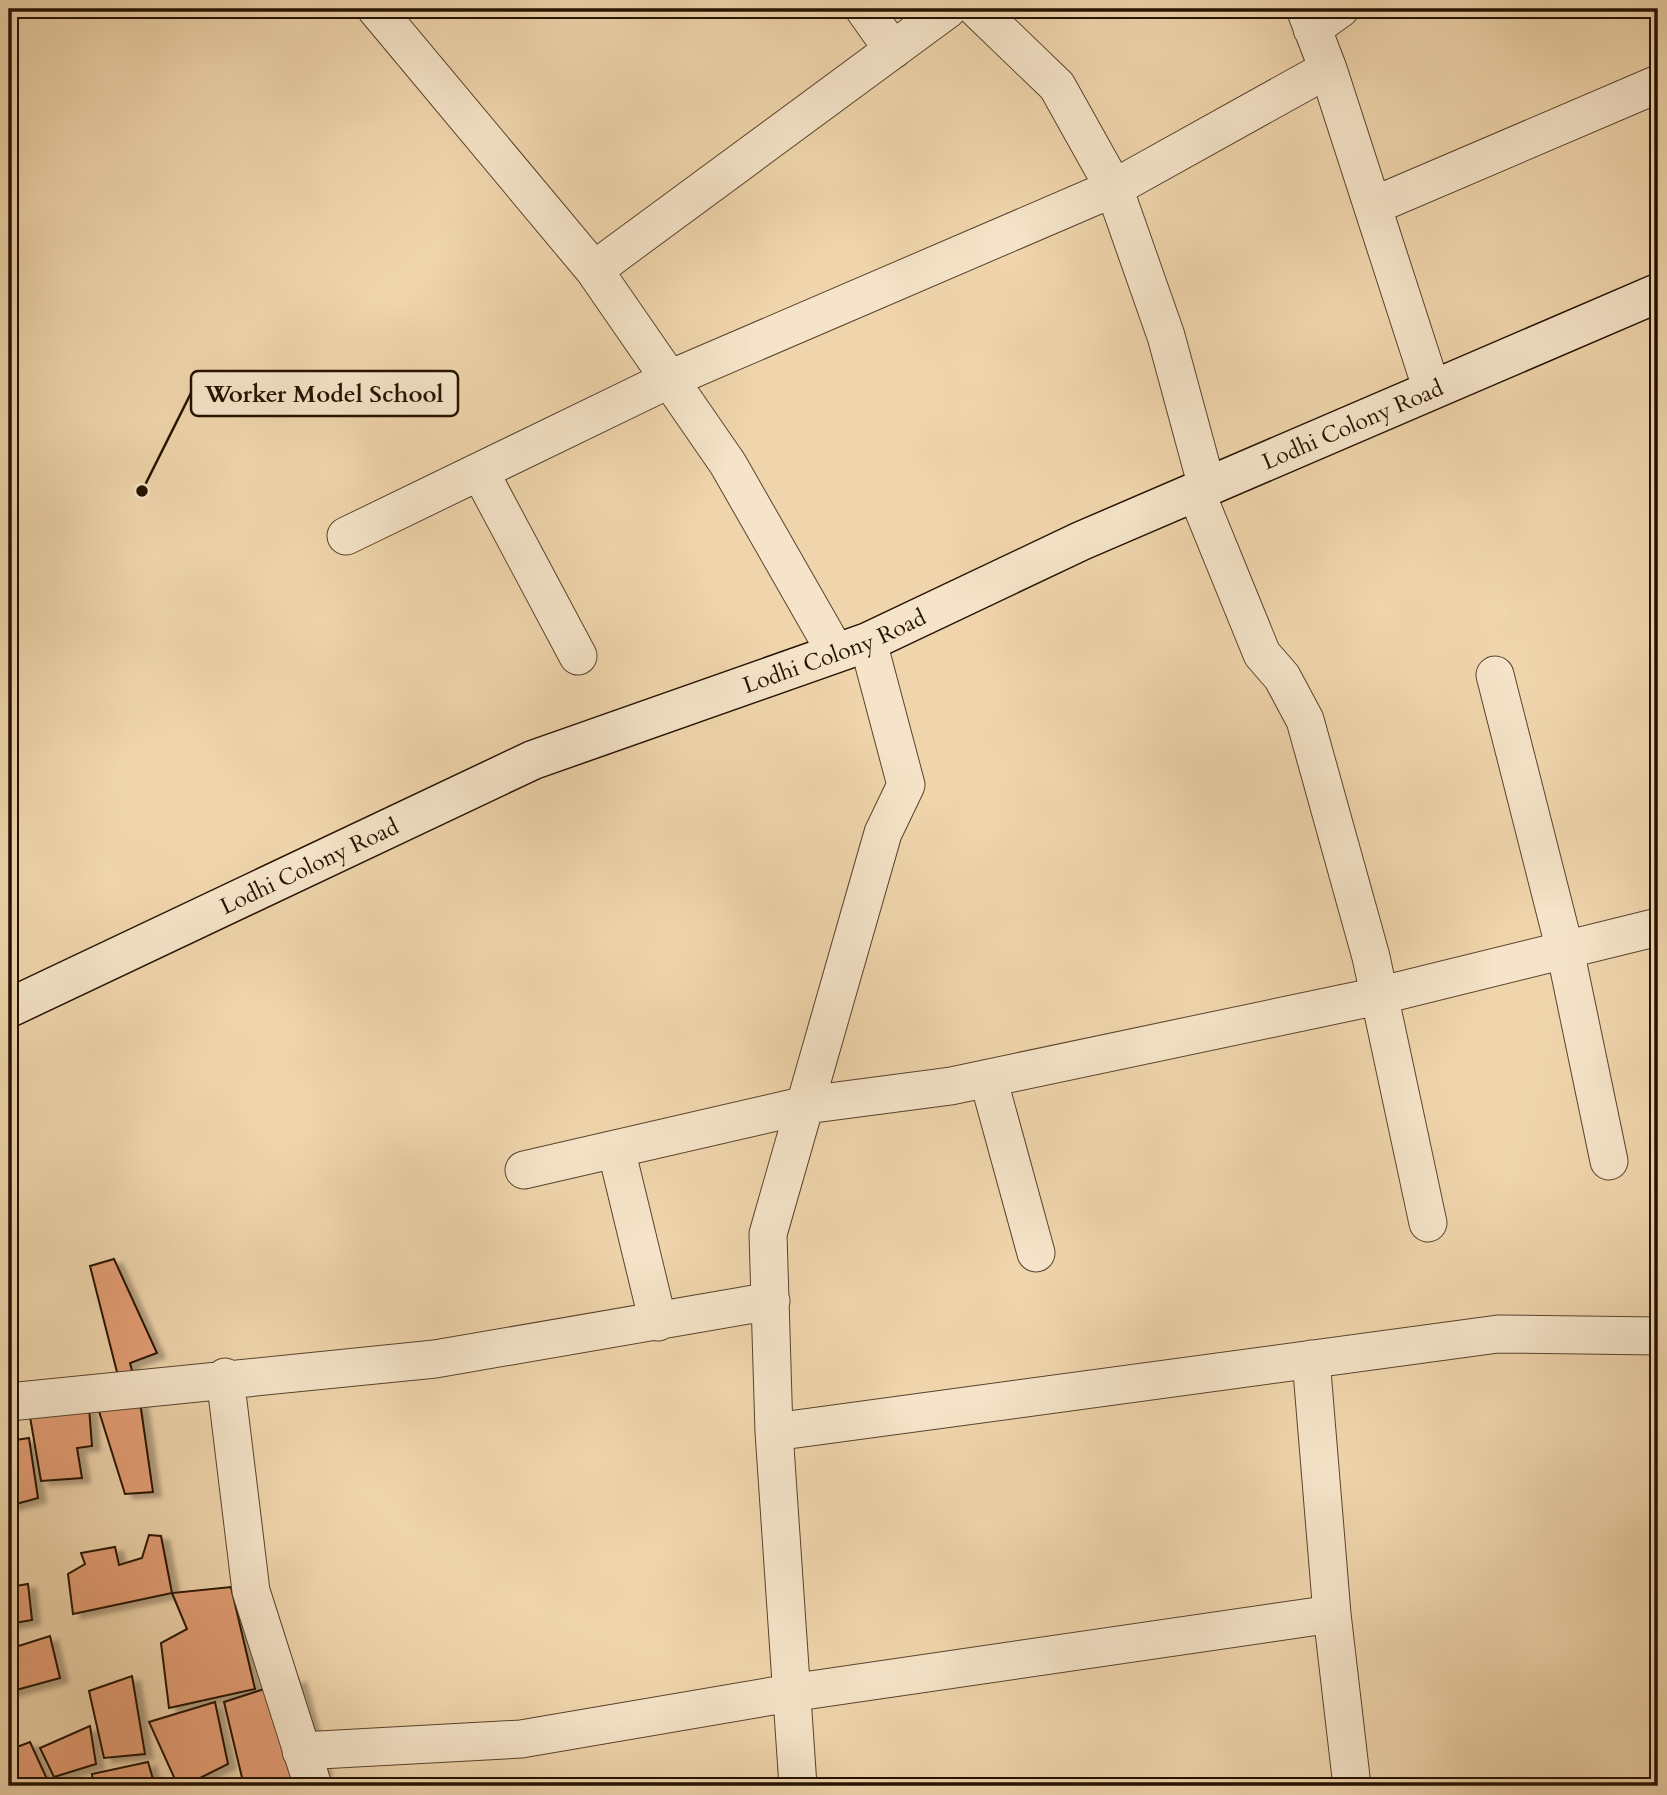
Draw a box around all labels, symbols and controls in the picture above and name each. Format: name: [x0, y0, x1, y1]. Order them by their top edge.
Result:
callout: Worker Model School: [191, 371, 458, 416]
street label: Lodhi Colony Road: [1257, 372, 1449, 477]
text: Worker Model School: [204, 378, 443, 411]
street label: Lodhi Colony Road: [739, 601, 932, 701]
street label: Lodhi Colony Road: [215, 811, 404, 922]

